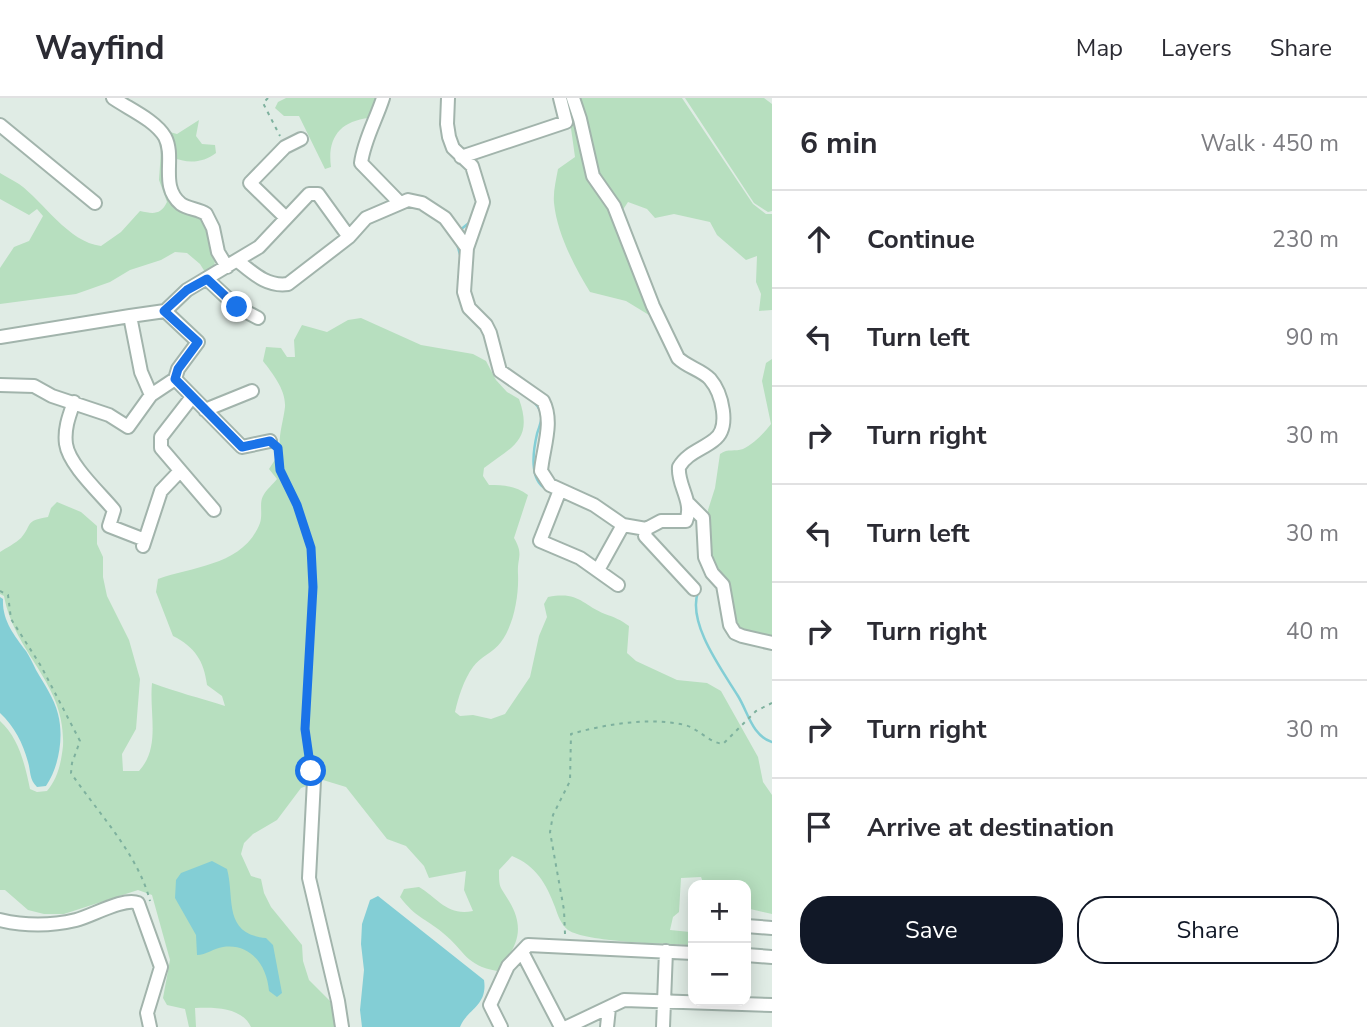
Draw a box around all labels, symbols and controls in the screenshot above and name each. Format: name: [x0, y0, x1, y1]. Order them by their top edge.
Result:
text: Wayfind: [35, 26, 165, 71]
text: Map: [1076, 32, 1123, 64]
text: Layers: [1161, 32, 1232, 64]
text: Share: [1270, 32, 1332, 64]
text: 6 min: [800, 123, 878, 164]
text: Walk · 450 m: [1200, 128, 1339, 159]
icon: ahead: [800, 220, 838, 258]
text: Continue: [867, 222, 975, 257]
text: 230 m: [1272, 224, 1339, 255]
route end: [221, 291, 252, 322]
icon: left: [800, 318, 838, 356]
text: Turn left: [867, 320, 970, 355]
text: 90 m: [1286, 322, 1339, 353]
icon: right: [800, 416, 838, 454]
text: Turn right: [867, 418, 986, 453]
text: 30 m: [1286, 420, 1339, 451]
icon: left: [800, 514, 838, 552]
text: Turn left: [867, 516, 970, 551]
text: 30 m: [1286, 518, 1339, 549]
icon: right: [800, 612, 838, 650]
text: Turn right: [867, 614, 986, 649]
text: 40 m: [1286, 616, 1339, 647]
icon: right: [800, 710, 838, 748]
text: Turn right: [867, 712, 986, 747]
text: 30 m: [1286, 714, 1339, 745]
route start: [295, 755, 326, 786]
icon: arrive: [800, 808, 838, 846]
text: Arrive at destination: [867, 810, 1114, 845]
map controls: [688, 880, 751, 1006]
button: +: [688, 880, 751, 943]
button: Save: [800, 896, 1063, 964]
button: Share: [1077, 896, 1339, 964]
button: −: [688, 943, 751, 1006]

